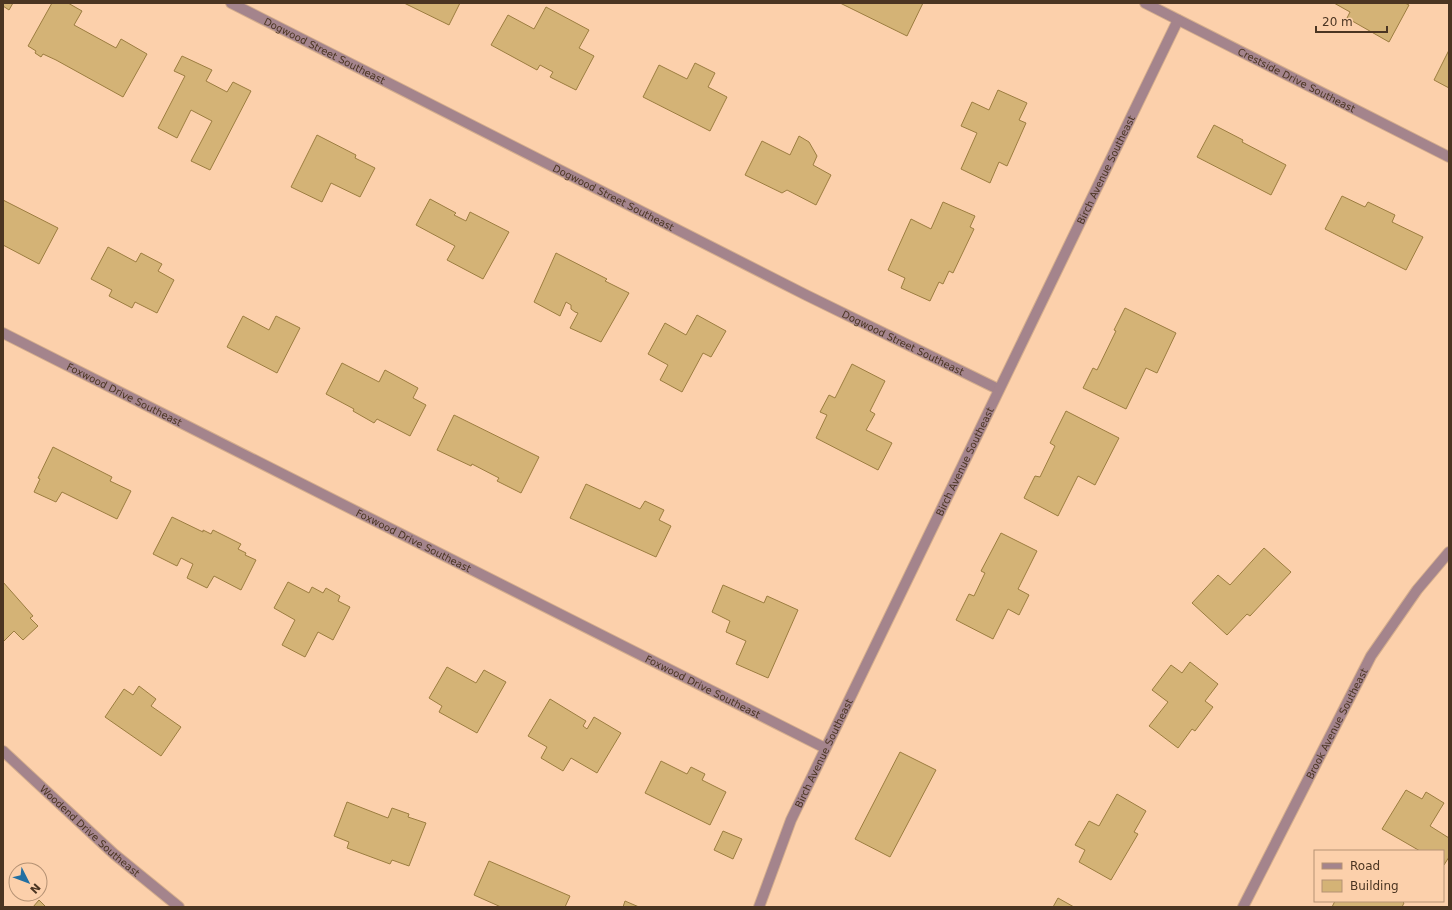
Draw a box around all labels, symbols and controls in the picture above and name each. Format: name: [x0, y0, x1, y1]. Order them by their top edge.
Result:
scale bar: [1316, 8, 1387, 34]
text: 20 m: [1322, 15, 1353, 29]
street label: Dogwood Street Southeast: [262, 16, 387, 86]
street label: Crestside Drive Southeast: [1236, 46, 1357, 115]
street label: Birch Avenue Southeast: [1075, 114, 1137, 226]
street label: Dogwood Street Southeast: [551, 162, 676, 233]
street label: Dogwood Street Southeast: [840, 309, 966, 377]
street label: Foxwood Drive Southeast: [65, 361, 184, 428]
street label: Birch Avenue Southeast: [934, 405, 996, 518]
street label: Foxwood Drive Southeast: [354, 507, 473, 574]
street label: Foxwood Drive Southeast: [643, 653, 762, 720]
street label: Brook Avenue Southeast: [1304, 666, 1370, 781]
street label: Birch Avenue Southeast: [793, 697, 855, 810]
street label: Woodend Drive Southeast: [38, 783, 142, 879]
legend: [1314, 850, 1444, 902]
text: Road: [1350, 859, 1380, 873]
north arrow: [8, 862, 48, 902]
text: Building: [1350, 879, 1399, 893]
text: N: [27, 881, 43, 896]

